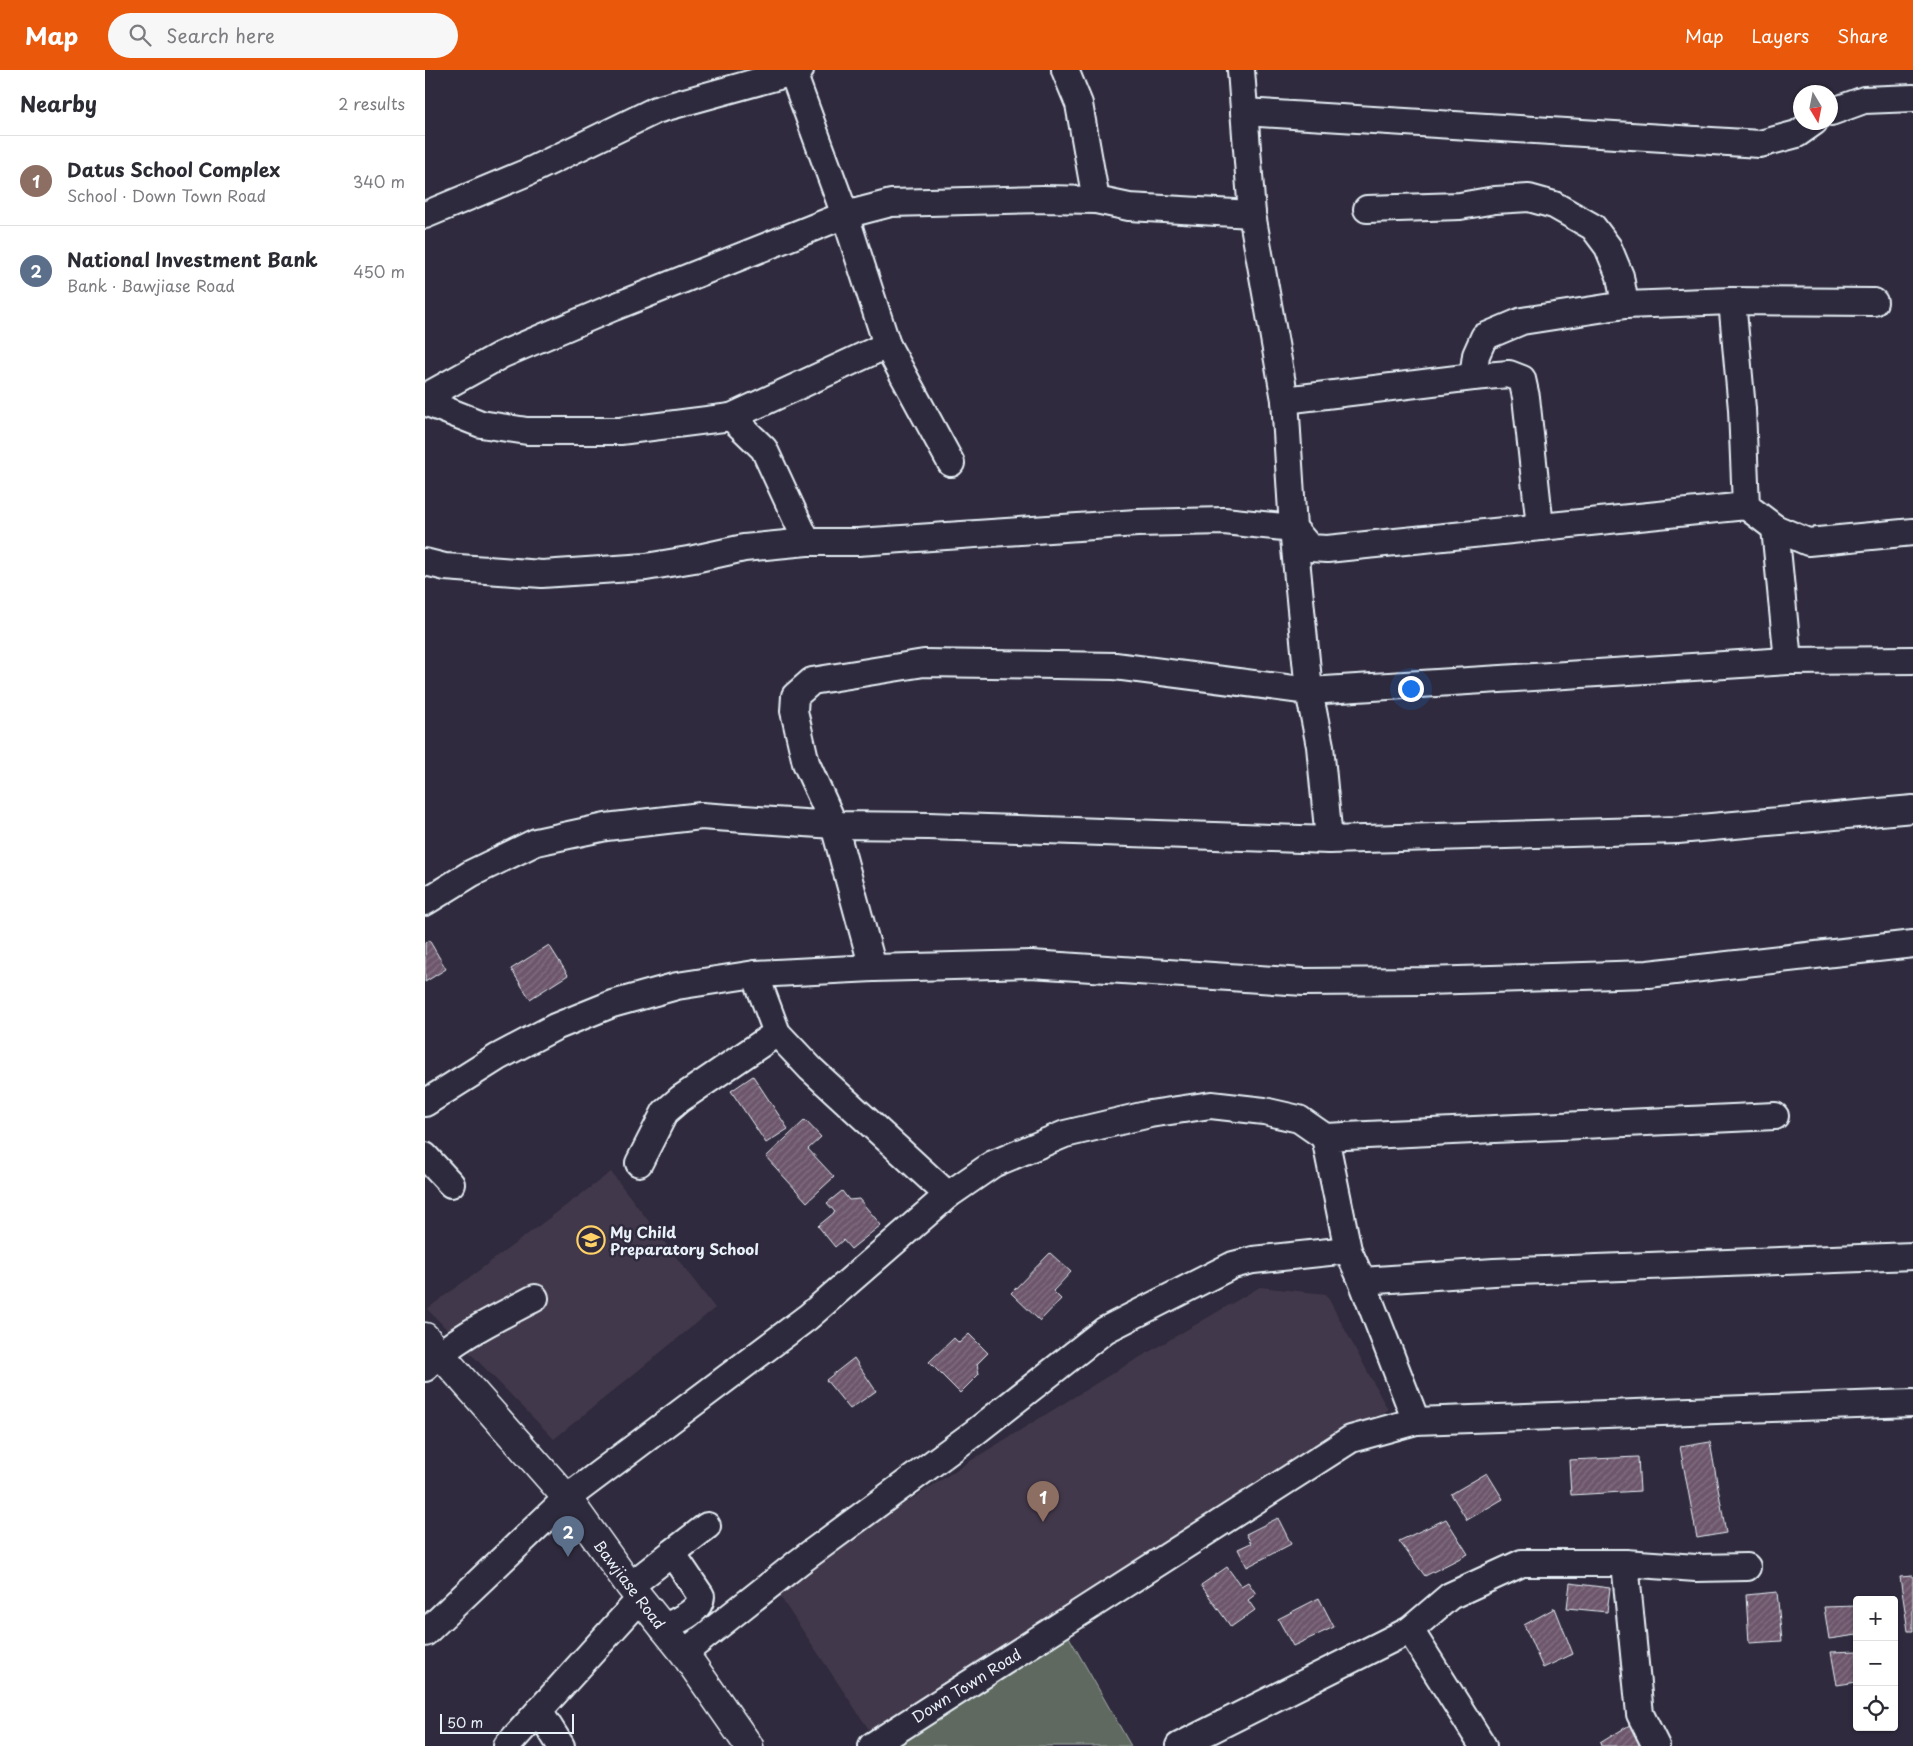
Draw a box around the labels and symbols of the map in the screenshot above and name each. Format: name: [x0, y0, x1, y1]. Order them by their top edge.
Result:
north arrow: [1793, 85, 1838, 130]
your location: [1398, 676, 1424, 702]
place label: My Child Preparatory School: [610, 1220, 759, 1260]
school or university icon: My Child Preparatory School: [576, 1225, 606, 1255]
pin: 1: [1027, 1481, 1059, 1522]
pin: 2: [552, 1516, 584, 1557]
street label: Bawjiase Road: [589, 1534, 671, 1634]
street label: Down Town Road: [907, 1642, 1025, 1728]
scale bar: [440, 1711, 574, 1734]

